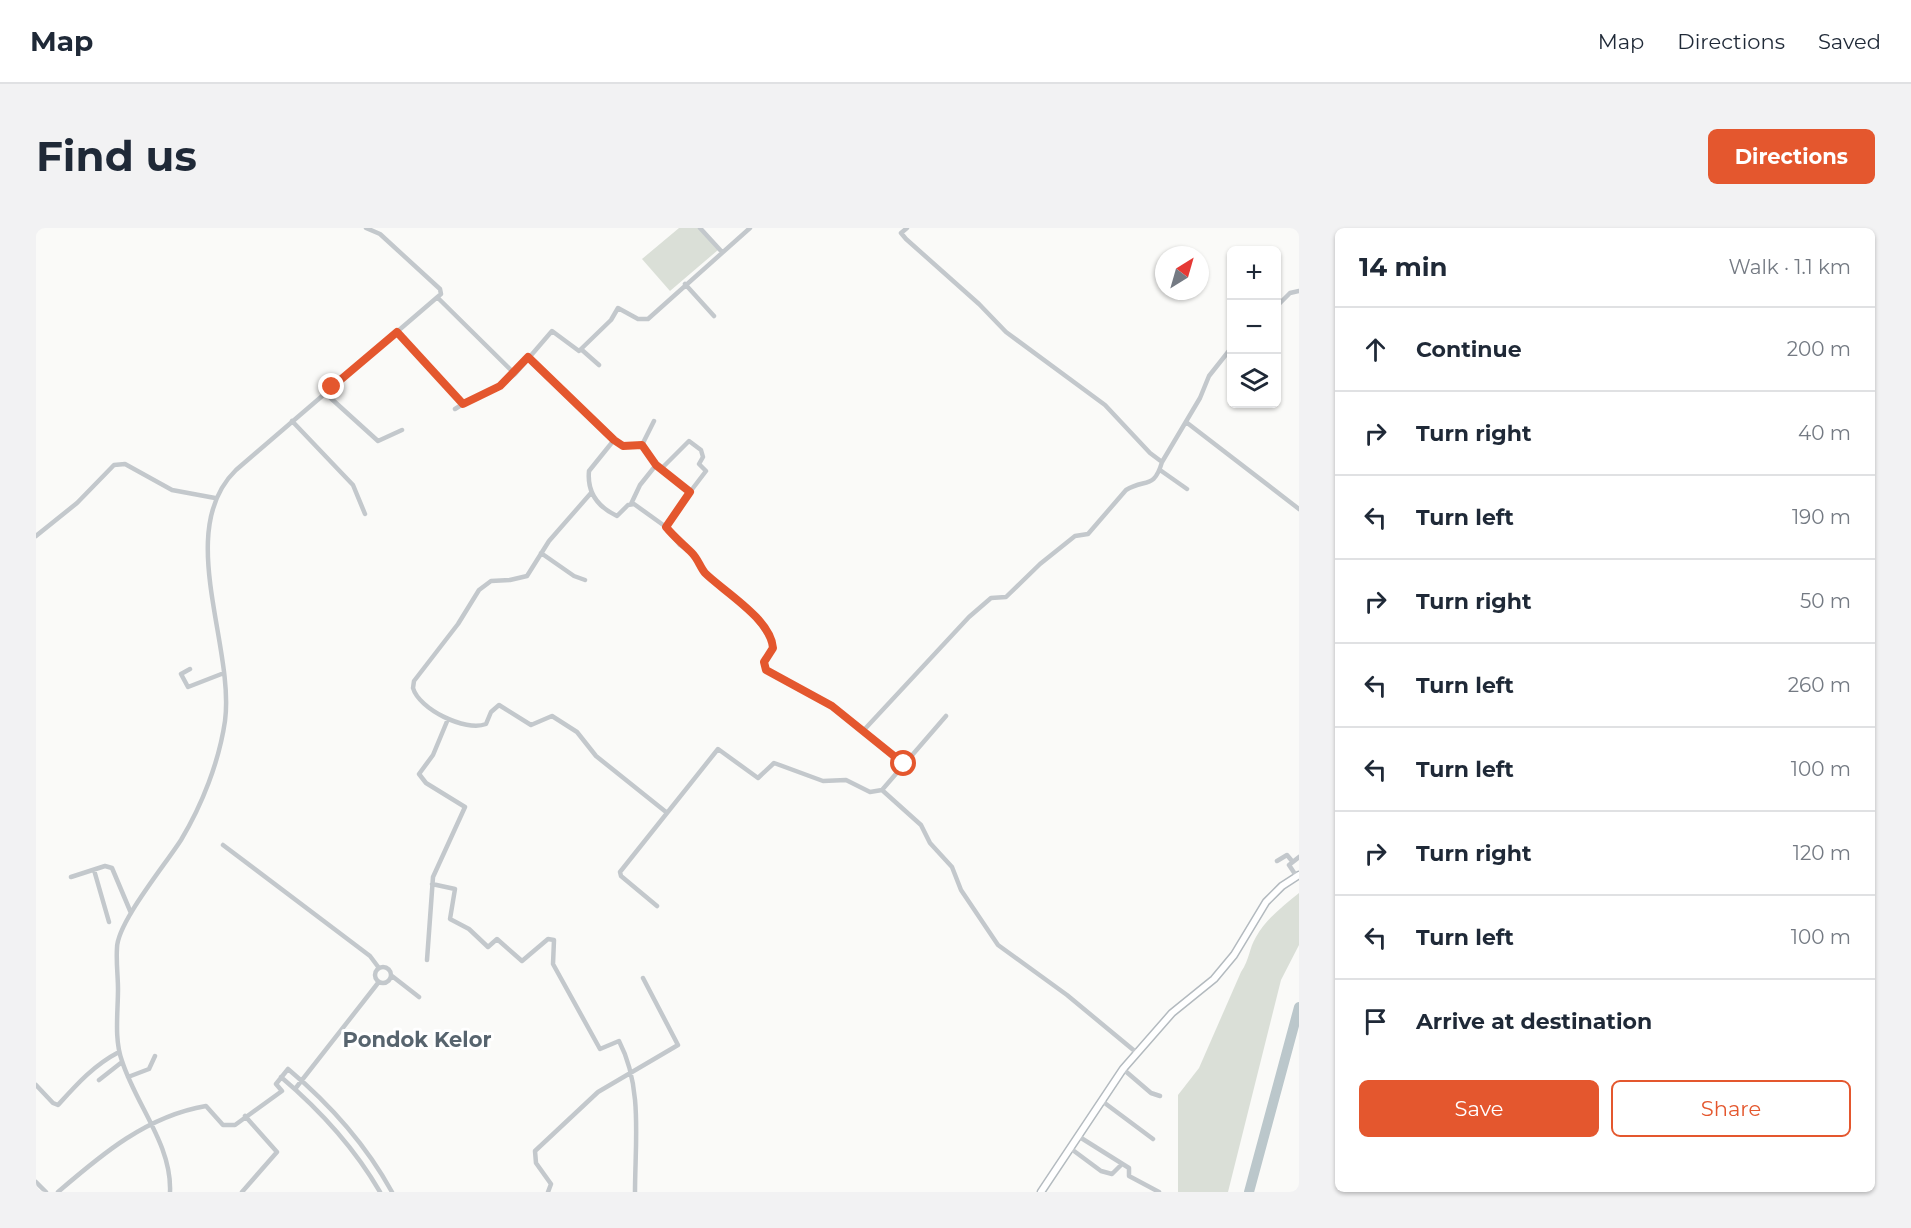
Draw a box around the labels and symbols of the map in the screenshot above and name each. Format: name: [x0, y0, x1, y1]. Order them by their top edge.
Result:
north arrow: [1155, 246, 1209, 300]
route end: [318, 373, 344, 399]
route start: [890, 750, 916, 776]
district label: Pondok Kelor: [343, 1027, 491, 1052]

